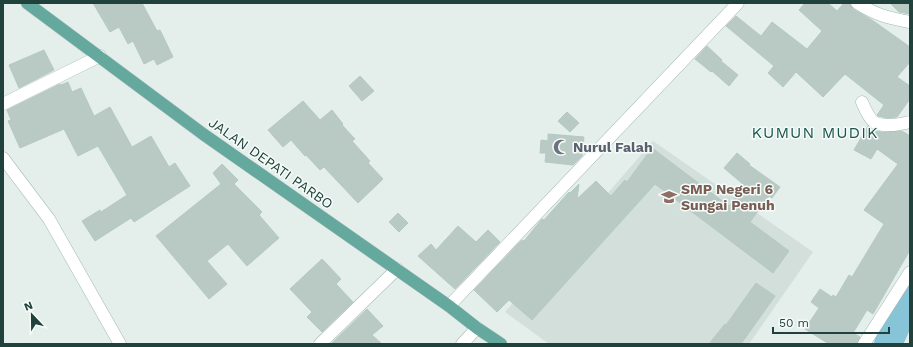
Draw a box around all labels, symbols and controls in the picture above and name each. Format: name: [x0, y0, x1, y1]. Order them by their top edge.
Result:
street label: JALAN DEPATI PARBO: [206, 114, 336, 212]
district label: KUMUN MUDIK: [752, 123, 878, 142]
mosque icon: Nurul Falah: [552, 138, 570, 156]
place label: Nurul Falah: [573, 139, 653, 155]
place label: SMP Negeri 6 Sungai Penuh: [681, 181, 775, 213]
school or university icon: SMP Negeri 6 Sungai Penuh: [660, 188, 678, 206]
north arrow: [12, 295, 52, 335]
text: N: [22, 299, 35, 314]
scale bar: [773, 309, 889, 335]
text: 50 m: [779, 316, 809, 330]

